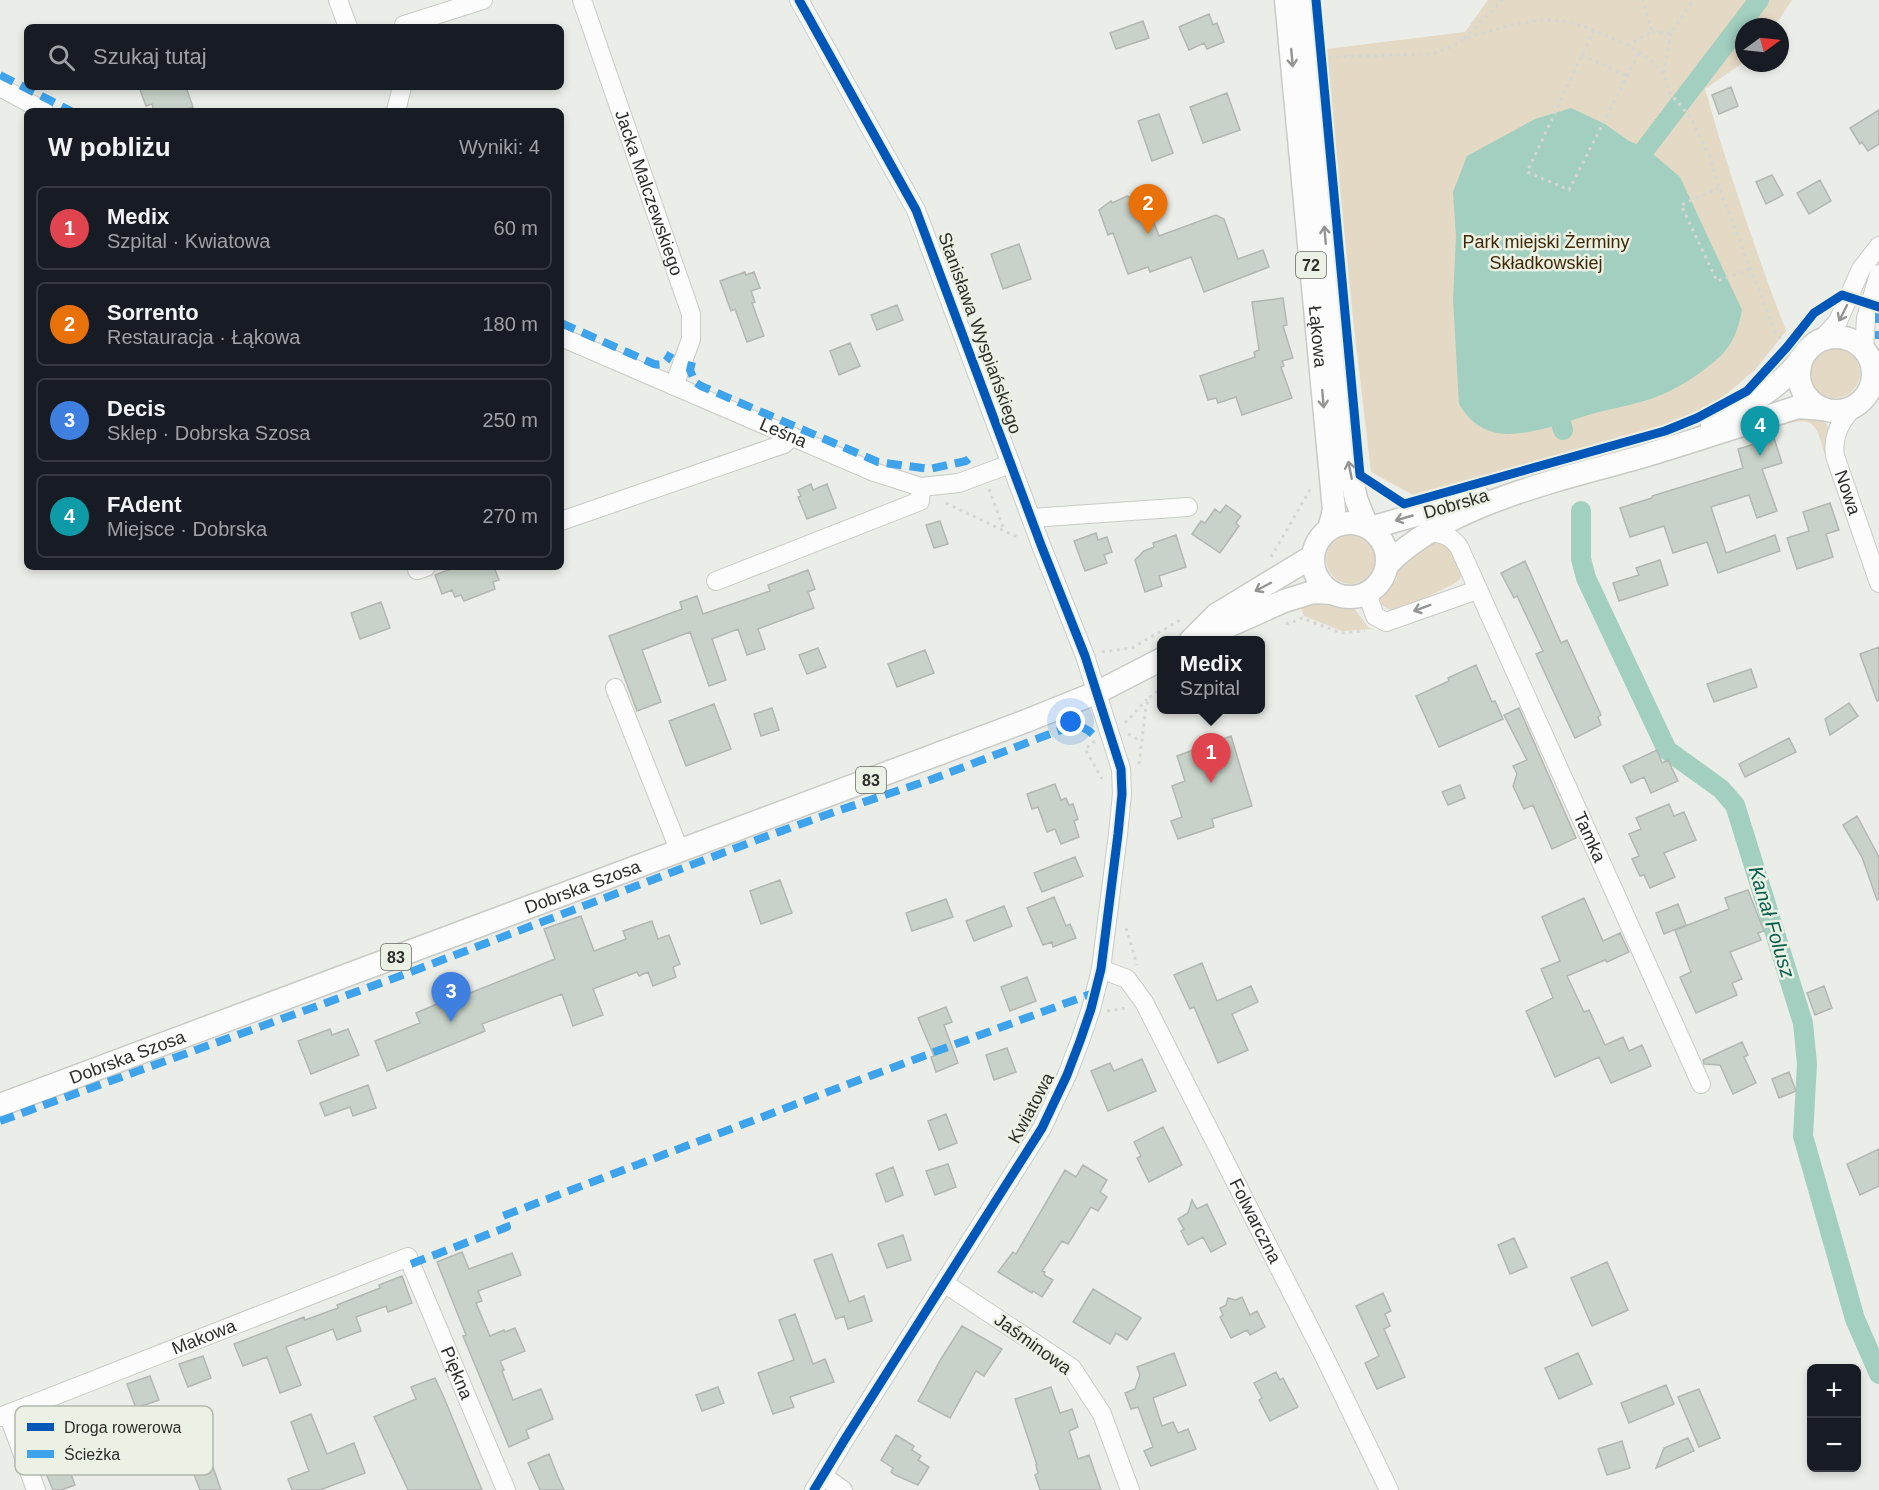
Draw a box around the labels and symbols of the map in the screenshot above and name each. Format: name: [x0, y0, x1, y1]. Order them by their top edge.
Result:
north arrow: [1735, 18, 1789, 72]
one-way arrow: [1287, 48, 1298, 68]
street label: Jacka Malczewskiego: [611, 107, 687, 278]
pin: 2: [1128, 184, 1168, 234]
one-way arrow: [1320, 225, 1331, 245]
street label: Stanisława Wyspiańskiego: [934, 230, 1026, 436]
park label: Park miejski Żerminy Składkowskiej: [1462, 232, 1630, 273]
road number: 72: [1296, 252, 1326, 278]
one-way arrow: [1836, 303, 1848, 321]
street label: Łąkowa: [1305, 305, 1331, 369]
one-way arrow: [1318, 388, 1329, 408]
pin: 4: [1740, 406, 1780, 456]
street label: Leśna: [757, 414, 811, 452]
one-way arrow: [1344, 461, 1355, 481]
street label: Nowa: [1831, 467, 1865, 518]
street label: Dobrska: [1421, 485, 1492, 523]
one-way arrow: [1395, 513, 1414, 525]
one-way arrow: [1255, 581, 1272, 593]
one-way arrow: [1413, 604, 1432, 615]
your location: [1056, 707, 1085, 736]
pin: 1: [1192, 734, 1230, 783]
road number: 83: [856, 767, 886, 793]
street label: Tamka: [1570, 809, 1610, 866]
street label: Dobrska Szosa: [522, 856, 644, 918]
water label: Kanał Folusz: [1745, 863, 1799, 981]
road number: 83: [381, 944, 411, 970]
pin: 3: [432, 972, 470, 1022]
street label: Dobrska Szosa: [67, 1026, 189, 1088]
street label: Kwiatowa: [1004, 1068, 1058, 1147]
street label: Folwarczna: [1226, 1175, 1286, 1267]
street label: Jaśminowa: [991, 1309, 1076, 1379]
street label: Makowa: [169, 1315, 240, 1359]
street label: Piękna: [437, 1344, 477, 1403]
legend: [15, 1406, 213, 1475]
text: Droga rowerowa: [64, 1419, 181, 1436]
text: Ścieżka: [64, 1445, 120, 1463]

